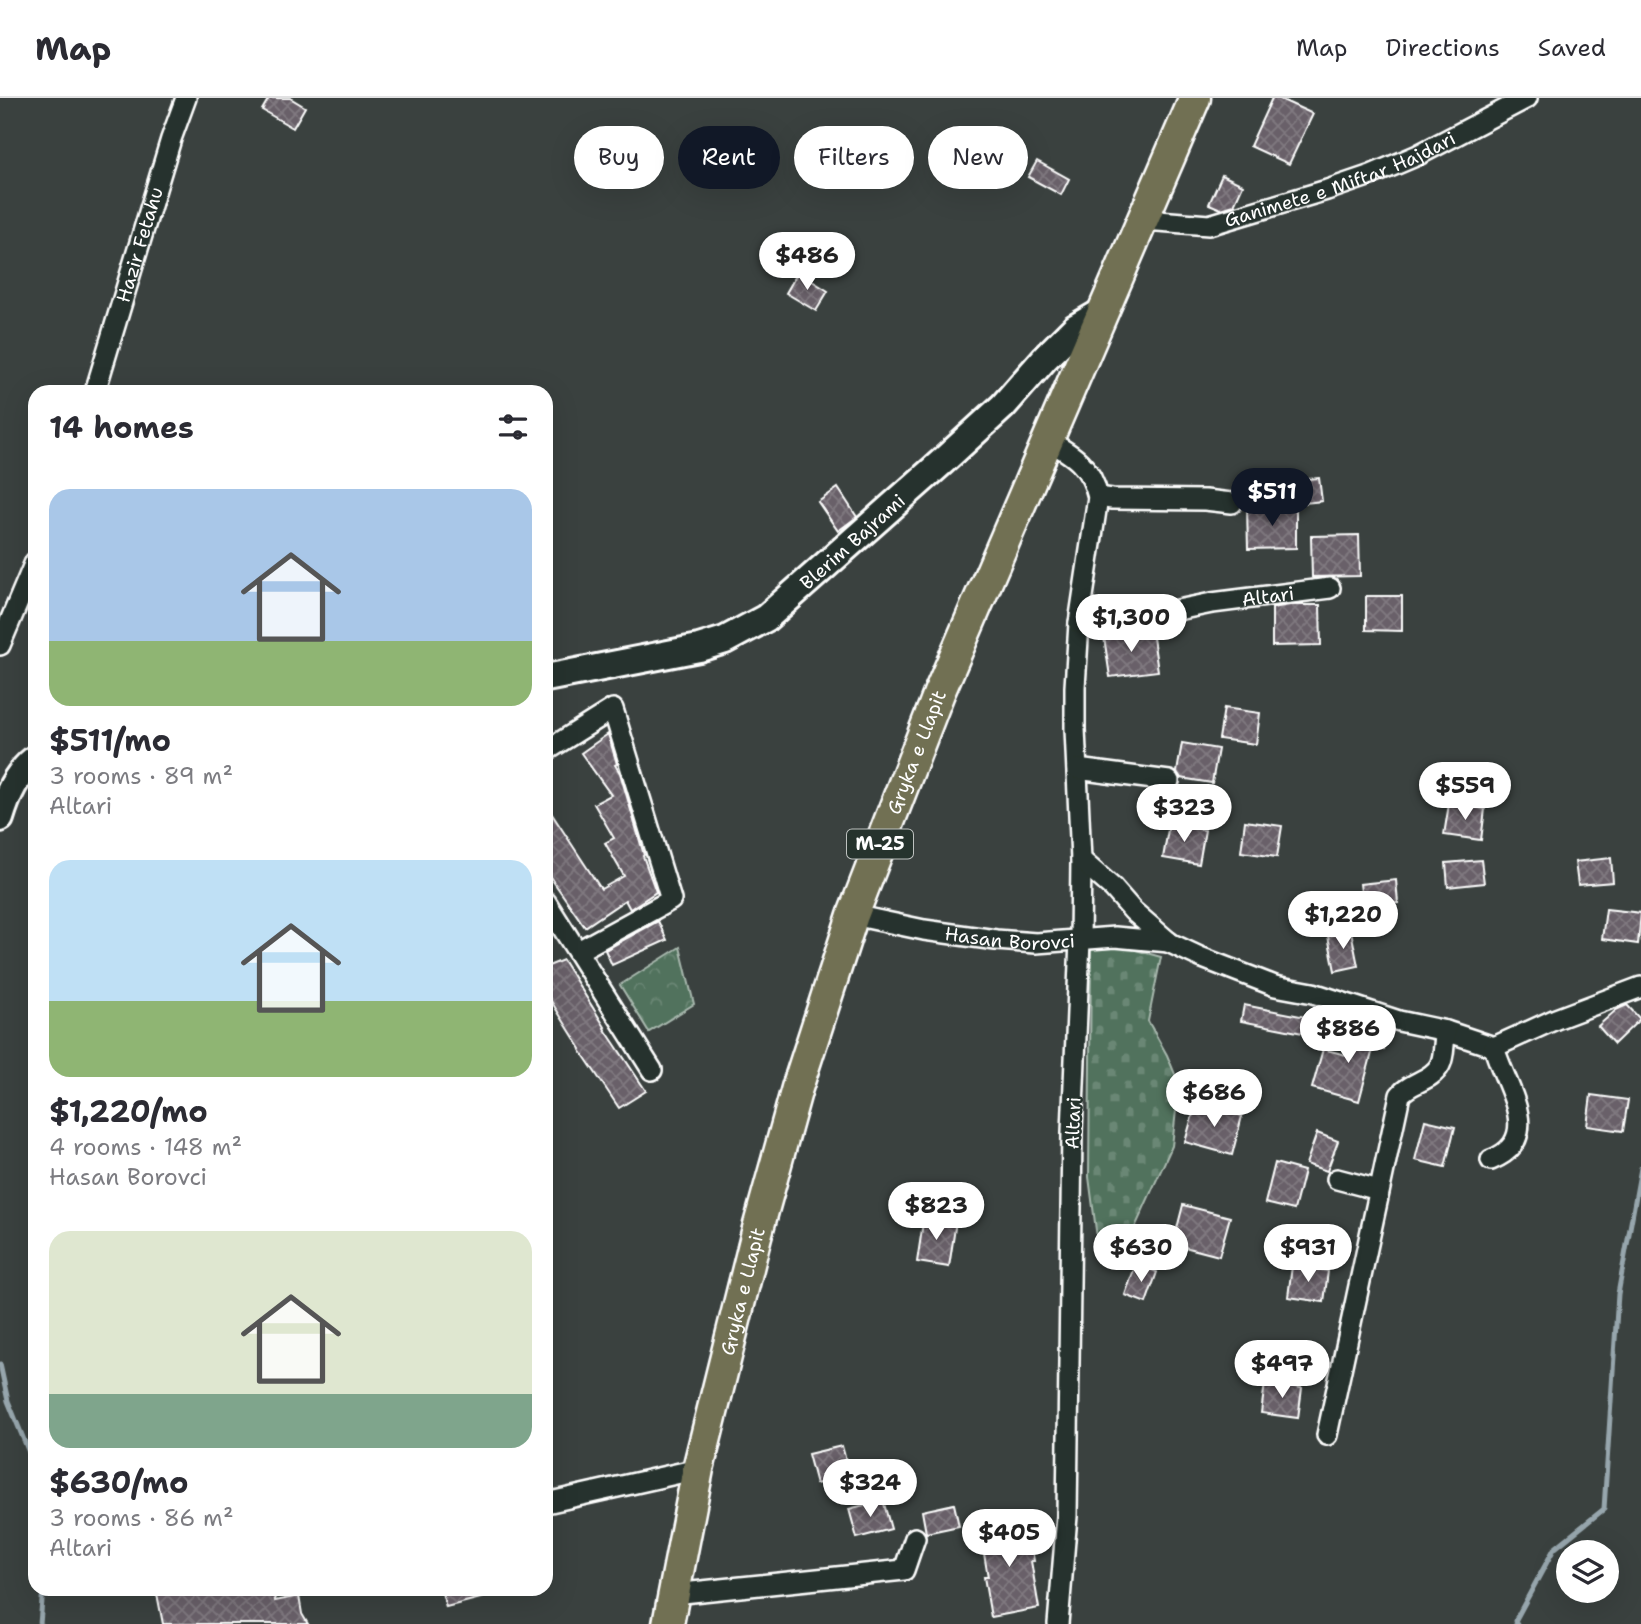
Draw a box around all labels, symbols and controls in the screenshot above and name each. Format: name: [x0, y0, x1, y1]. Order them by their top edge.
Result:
text: Map: [35, 26, 111, 71]
text: Map: [1296, 32, 1347, 64]
text: Directions: [1385, 32, 1500, 64]
text: Saved: [1538, 32, 1606, 64]
street label: Ganimete e Miftar Hajdari: [1221, 125, 1460, 232]
chip: Buy: [574, 126, 664, 189]
chip: Rent: [678, 126, 780, 189]
chip: Filters: [794, 126, 914, 189]
chip: New: [928, 126, 1028, 189]
street label: Hazir Fetahu: [110, 184, 168, 305]
pin: $486: [766, 232, 848, 292]
text: $486: [775, 240, 839, 270]
text: 14 homes: [49, 407, 194, 448]
icon: filters: [494, 408, 532, 446]
pin: $511: [1231, 468, 1313, 528]
text: $511: [1247, 476, 1297, 506]
street label: Blerim Bajrami: [794, 488, 910, 595]
icon: home: [228, 534, 354, 660]
street label: Altari: [1240, 580, 1295, 612]
pin: $1,300: [1074, 594, 1188, 654]
text: $1,300: [1092, 602, 1170, 632]
street label: Gryka e Llapit: [881, 687, 951, 818]
text: $511/mo: [49, 720, 171, 761]
text: 3 rooms · 89 m²: [49, 761, 233, 791]
pin: $559: [1424, 762, 1506, 822]
text: $559: [1435, 770, 1495, 800]
pin: $323: [1143, 784, 1225, 844]
text: Altari: [49, 791, 112, 821]
text: $323: [1153, 792, 1215, 822]
road number: M-25: [847, 830, 913, 858]
pin: $1,220: [1286, 892, 1400, 951]
text: $1,220: [1304, 899, 1382, 929]
icon: home: [228, 905, 354, 1031]
street label: Hasan Borovci: [943, 921, 1076, 956]
pin: $886: [1307, 1006, 1389, 1065]
text: $886: [1316, 1013, 1380, 1043]
pin: $686: [1173, 1070, 1255, 1129]
text: $686: [1182, 1077, 1246, 1107]
text: $1,220/mo: [49, 1091, 208, 1132]
street label: Altari: [1060, 1096, 1086, 1150]
text: 4 rooms · 148 m²: [49, 1132, 242, 1162]
text: Hasan Borovci: [49, 1162, 207, 1192]
pin: $823: [895, 1182, 977, 1242]
text: $823: [904, 1190, 968, 1220]
street label: Gryka e Llapit: [714, 1224, 770, 1358]
pin: $630: [1100, 1224, 1182, 1284]
pin: $931: [1267, 1224, 1349, 1284]
text: $630: [1109, 1232, 1173, 1262]
text: $931: [1280, 1232, 1336, 1262]
icon: home: [228, 1276, 354, 1402]
pin: $497: [1241, 1340, 1323, 1400]
text: $497: [1251, 1348, 1313, 1378]
pin: $324: [829, 1460, 911, 1519]
text: $630/mo: [49, 1462, 189, 1503]
text: $324: [839, 1467, 901, 1497]
text: 3 rooms · 86 m²: [49, 1503, 234, 1533]
pin: $405: [968, 1510, 1050, 1569]
text: $405: [978, 1517, 1040, 1547]
text: Altari: [49, 1533, 112, 1563]
map controls: [1556, 1540, 1619, 1603]
button: layers: [1556, 1540, 1619, 1603]

